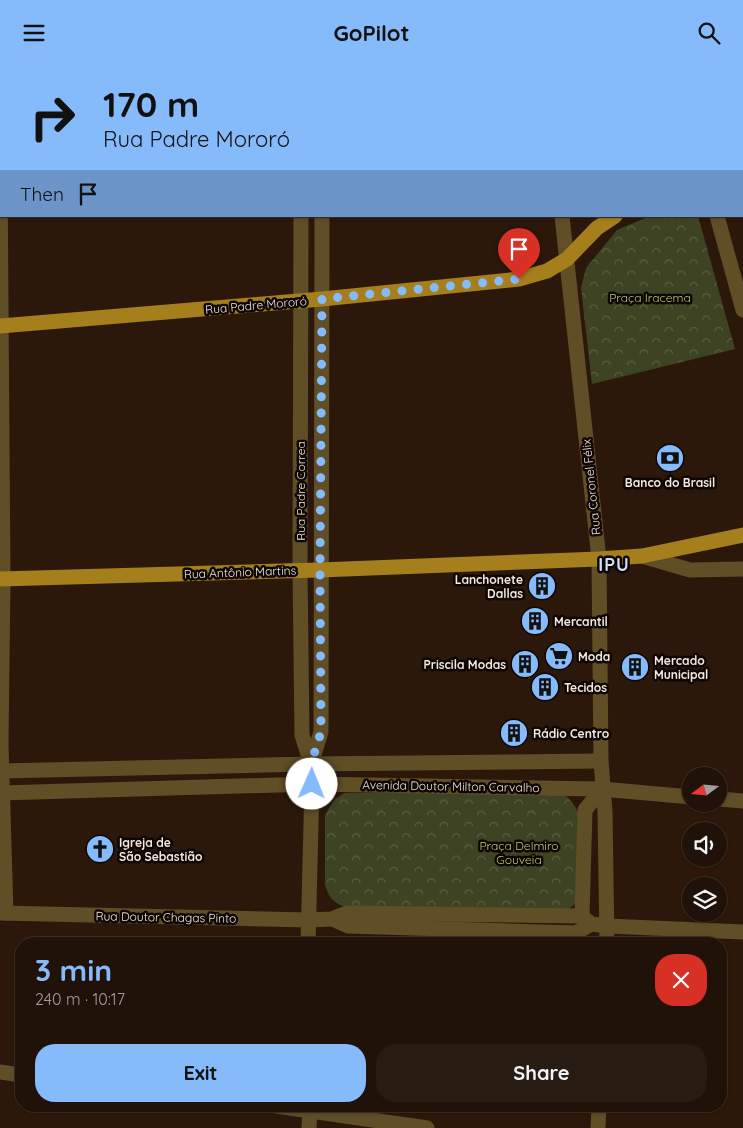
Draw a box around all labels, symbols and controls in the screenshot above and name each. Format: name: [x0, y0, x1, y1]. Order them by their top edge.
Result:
icon: menu: [20, 19, 48, 47]
text: GoPilot: [334, 19, 409, 47]
icon: search: [695, 19, 723, 47]
text: 170 m: [103, 82, 199, 126]
icon: right: [20, 85, 85, 150]
text: Rua Padre Mororó: [103, 125, 290, 153]
icon: arrive: [74, 180, 102, 208]
text: Then: [20, 182, 64, 206]
pin: [498, 228, 540, 279]
icon: arrive: [505, 235, 533, 263]
park label: Praça Iracema: [609, 290, 691, 305]
street label: Rua Padre Mororó: [205, 293, 307, 317]
street label: Rua Coronel Félix: [578, 438, 603, 536]
street label: Rua Padre Correa: [293, 441, 308, 541]
bank icon: Banco do Brasil: [655, 443, 685, 473]
place label: Banco do Brasil: [625, 475, 715, 490]
district label: IPU: [598, 553, 630, 576]
street label: Rua Antônio Martins: [184, 563, 297, 581]
building icon: Lanchonete Dallas: [527, 571, 557, 601]
place label: Lanchonete Dallas: [455, 572, 523, 601]
building icon: Mercantil: [520, 606, 550, 636]
place label: Mercantil: [554, 614, 608, 629]
supermarket icon: Moda: [544, 641, 574, 671]
building icon: Priscila Modas: [510, 649, 540, 679]
place label: Moda: [578, 649, 610, 664]
building icon: Mercado Municipal: [620, 652, 650, 682]
place label: Mercado Municipal: [654, 653, 708, 682]
place label: Priscila Modas: [424, 657, 506, 672]
building icon: Tecidos: [530, 672, 560, 702]
place label: Tecidos: [564, 680, 607, 695]
building icon: Rádio Centro: [499, 718, 529, 748]
place label: Rádio Centro: [533, 726, 610, 741]
position arrow: [285, 757, 337, 809]
north arrow: [682, 767, 728, 813]
map controls: [682, 767, 727, 922]
street label: Avenida Doutor Milton Carvalho: [362, 777, 540, 795]
button: sound: [682, 822, 727, 867]
church icon: Igreja de São Sebastião: [85, 834, 115, 864]
place label: Igreja de São Sebastião: [119, 835, 203, 864]
park label: Praça Delmiro Gouveia: [479, 838, 559, 867]
button: layers: [682, 877, 727, 922]
street label: Rua Doutor Chagas Pinto: [96, 908, 236, 926]
text: 3 min: [35, 951, 112, 989]
button: close: [655, 954, 707, 1006]
text: 240 m · 10:17: [35, 989, 125, 1009]
button: Exit: [35, 1044, 366, 1102]
button: Share: [376, 1044, 707, 1102]

